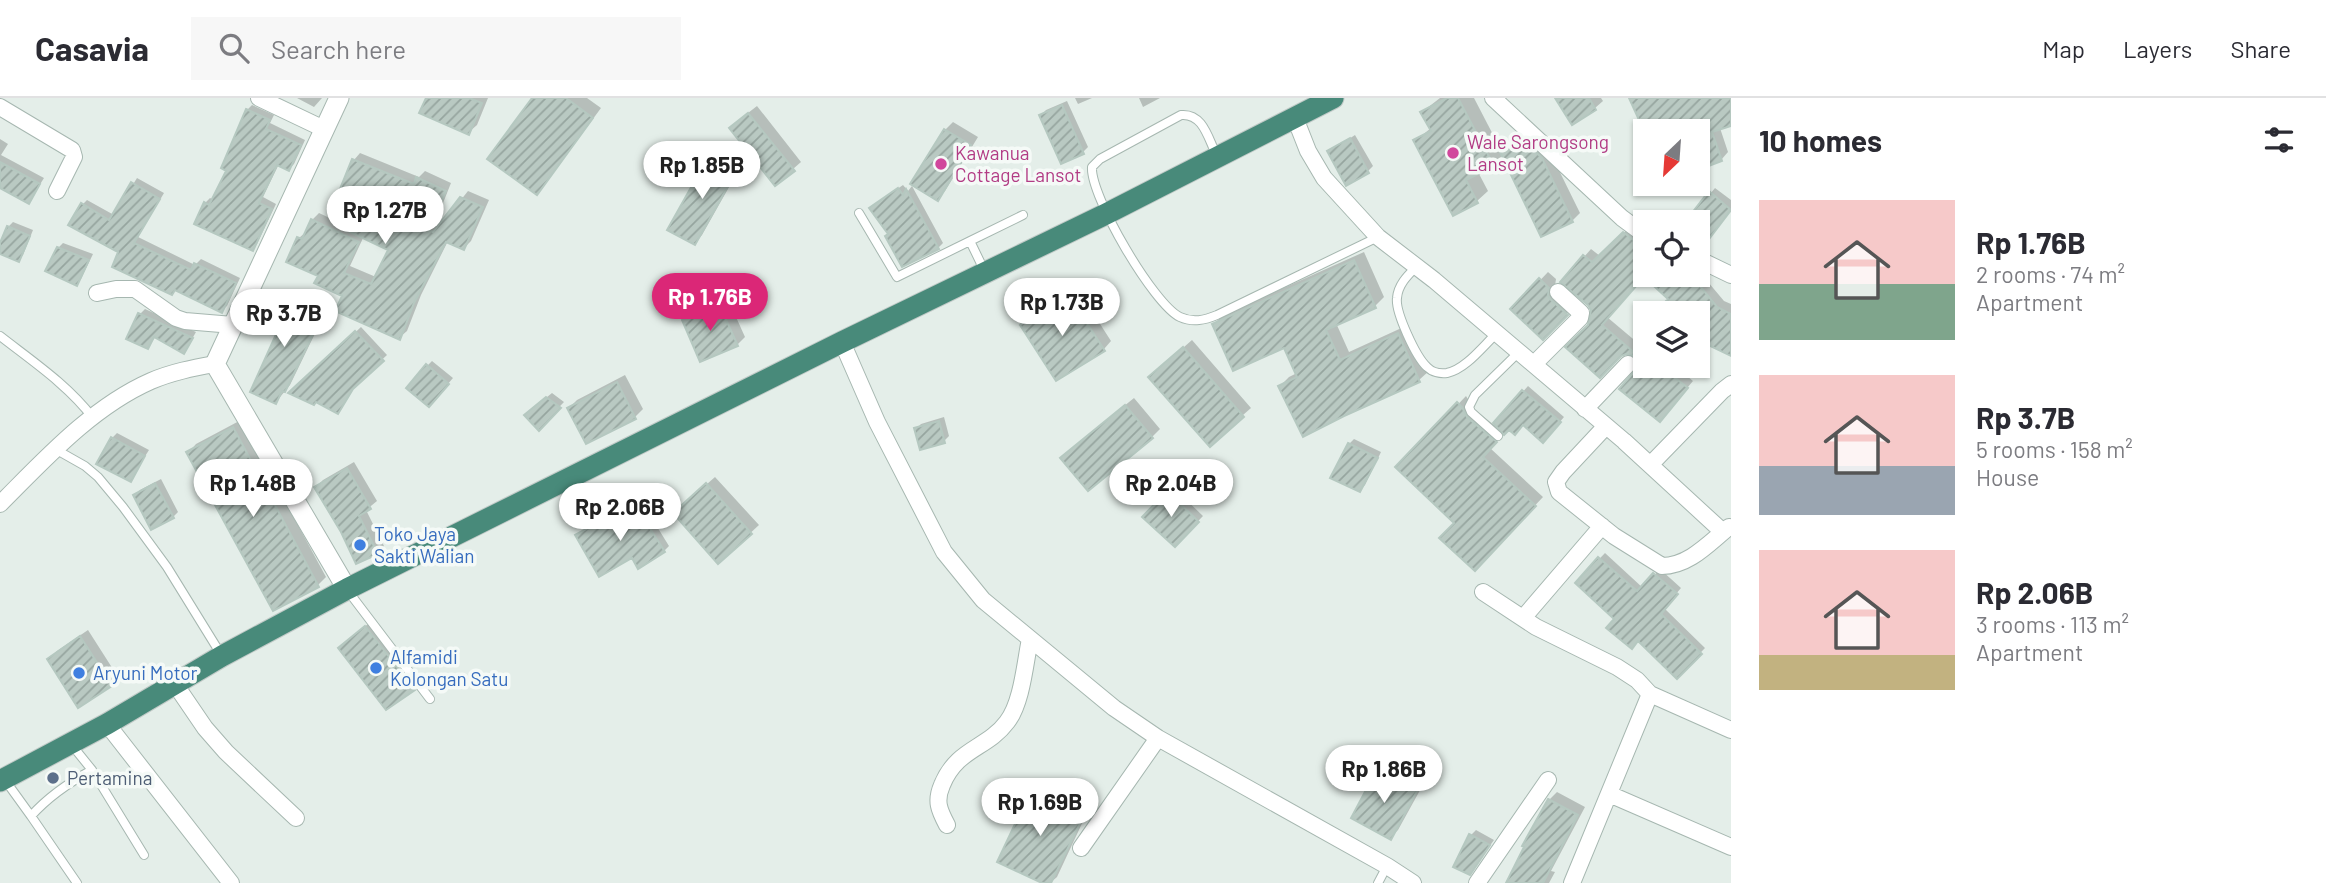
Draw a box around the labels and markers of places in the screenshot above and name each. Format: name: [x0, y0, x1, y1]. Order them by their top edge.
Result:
place label: Wale Sarongsong Lansot: [1467, 130, 1609, 175]
pin: Rp 1.85B: [630, 141, 774, 201]
place label: Kawanua Cottage Lansot: [955, 141, 1081, 186]
marker: Wale Sarongsong Lansot: [1445, 145, 1461, 161]
marker: Kawanua Cottage Lansot: [933, 156, 949, 172]
pin: Rp 1.27B: [313, 186, 457, 246]
pin: Rp 1.76B: [638, 274, 782, 333]
pin: Rp 1.73B: [990, 278, 1134, 338]
pin: Rp 3.7B: [219, 289, 349, 349]
pin: Rp 1.48B: [181, 460, 325, 519]
pin: Rp 2.04B: [1099, 460, 1243, 519]
pin: Rp 2.06B: [548, 484, 692, 543]
place label: Toko Jaya Sakti Walian: [374, 522, 475, 567]
marker: Toko Jaya Sakti Walian: [352, 537, 368, 553]
place label: Alfamidi Kolongan Satu: [390, 645, 508, 690]
marker: Alfamidi Kolongan Satu: [368, 660, 384, 676]
place label: Aryuni Motor: [93, 661, 198, 684]
marker: Aryuni Motor: [71, 665, 87, 681]
pin: Rp 1.86B: [1312, 746, 1456, 805]
place label: Pertamina: [67, 766, 152, 789]
marker: Pertamina: [45, 770, 61, 786]
pin: Rp 1.69B: [968, 778, 1112, 838]

